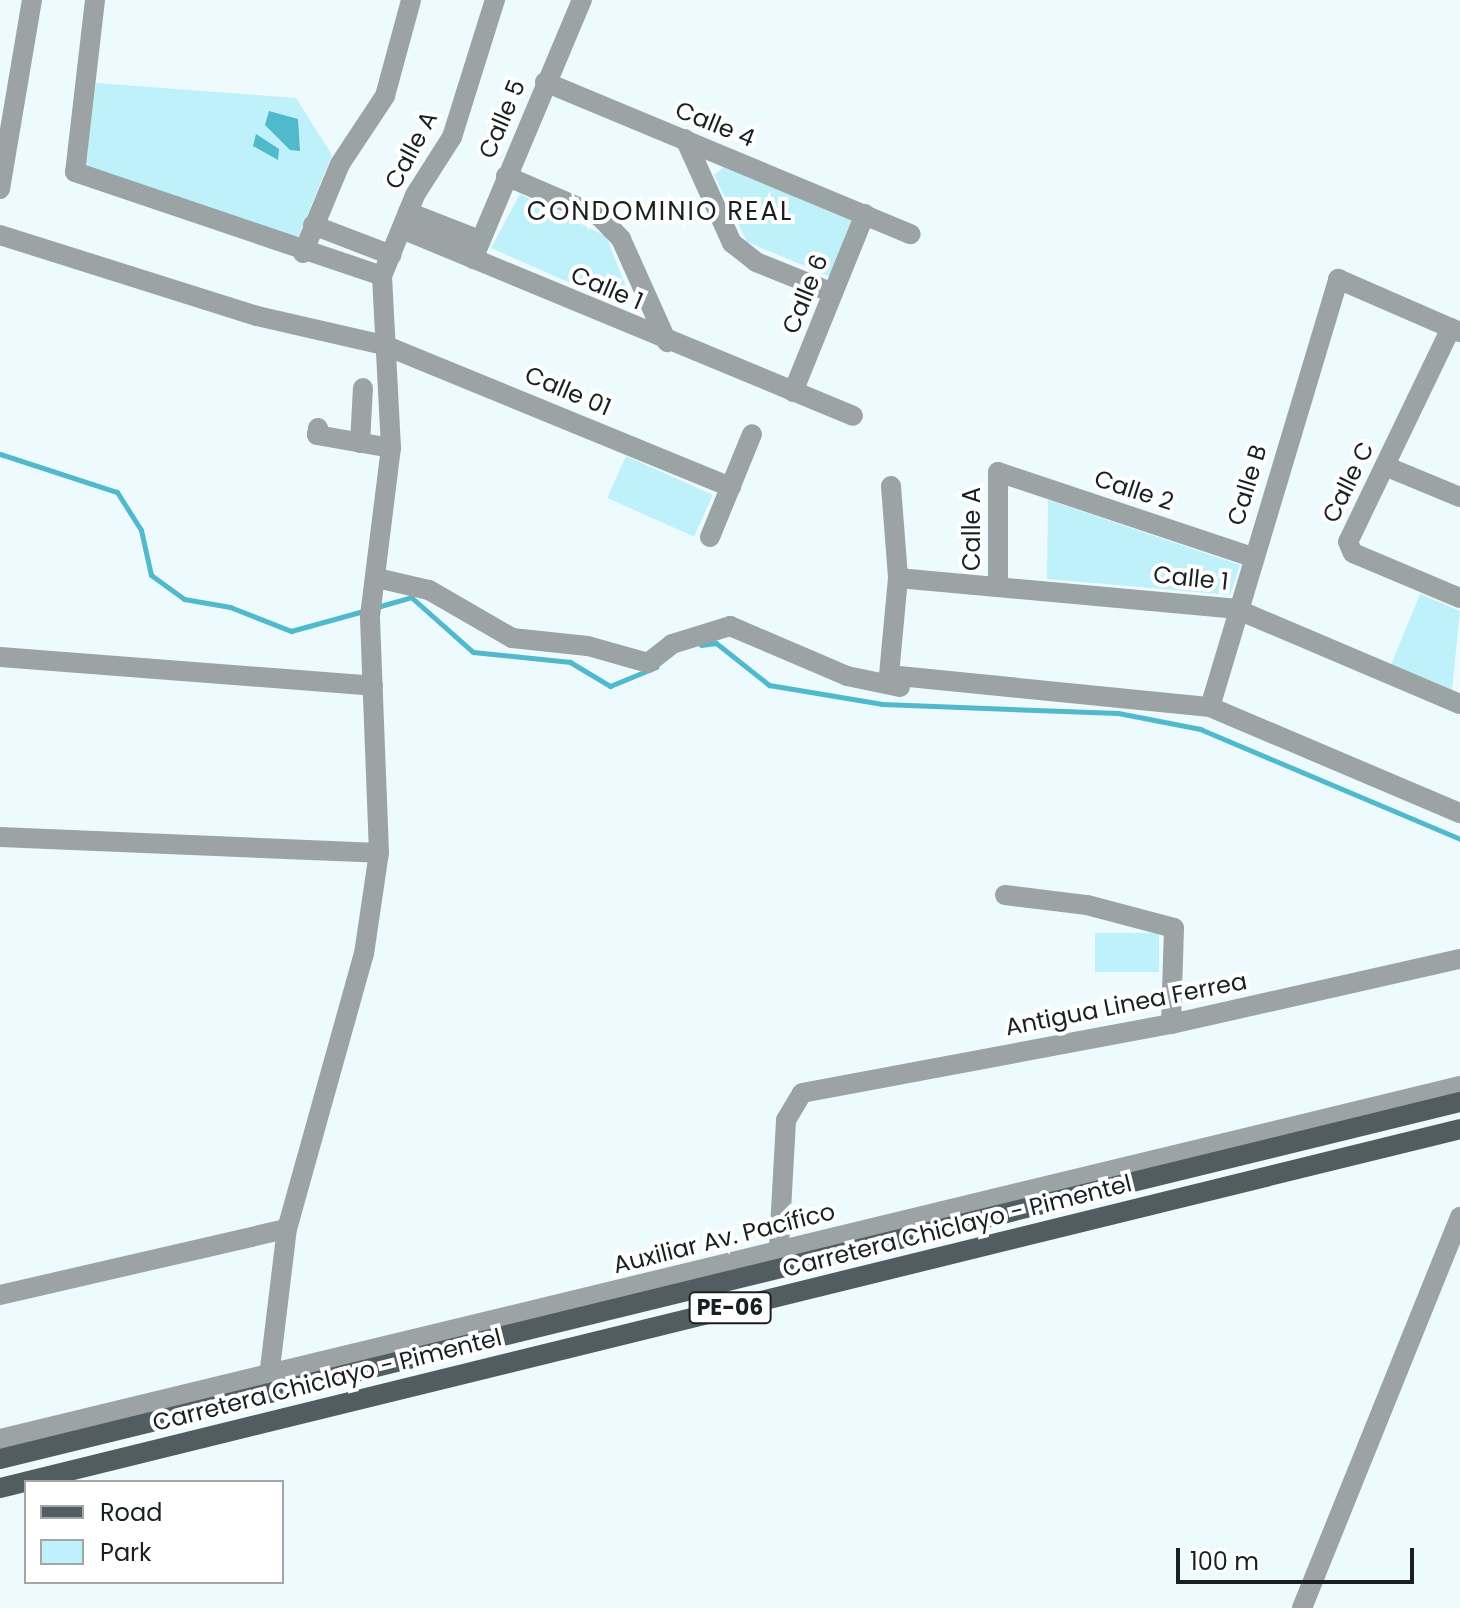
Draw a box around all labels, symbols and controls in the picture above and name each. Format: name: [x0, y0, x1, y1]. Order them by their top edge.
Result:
street label: Calle 5: [473, 75, 531, 163]
street label: Calle 4: [671, 95, 759, 153]
street label: Calle A: [379, 106, 443, 194]
district label: CONDOMINIO REAL: [527, 196, 793, 228]
street label: Calle 6: [776, 250, 834, 338]
street label: Calle 1: [567, 260, 647, 316]
street label: Calle 01: [521, 360, 615, 422]
street label: Calle C: [1316, 437, 1380, 527]
street label: Calle B: [1221, 441, 1273, 529]
street label: Calle 2: [1091, 464, 1177, 516]
street label: Calle A: [958, 487, 986, 571]
street label: Calle 1: [1152, 560, 1230, 596]
street label: Antigua Linea Ferrea: [1003, 966, 1249, 1042]
street label: Carretera Chiclayo - Pimentel: [780, 1169, 1134, 1283]
street label: Auxiliar Av. Pacífico: [610, 1196, 838, 1280]
road number: PE-06: [688, 1290, 772, 1326]
street label: Carretera Chiclayo - Pimentel: [150, 1323, 504, 1437]
legend: [24, 1480, 284, 1584]
text: Road: [100, 1496, 162, 1529]
scale bar: [1180, 1532, 1418, 1582]
text: Park: [100, 1536, 151, 1569]
text: 100 m: [1190, 1545, 1259, 1578]

